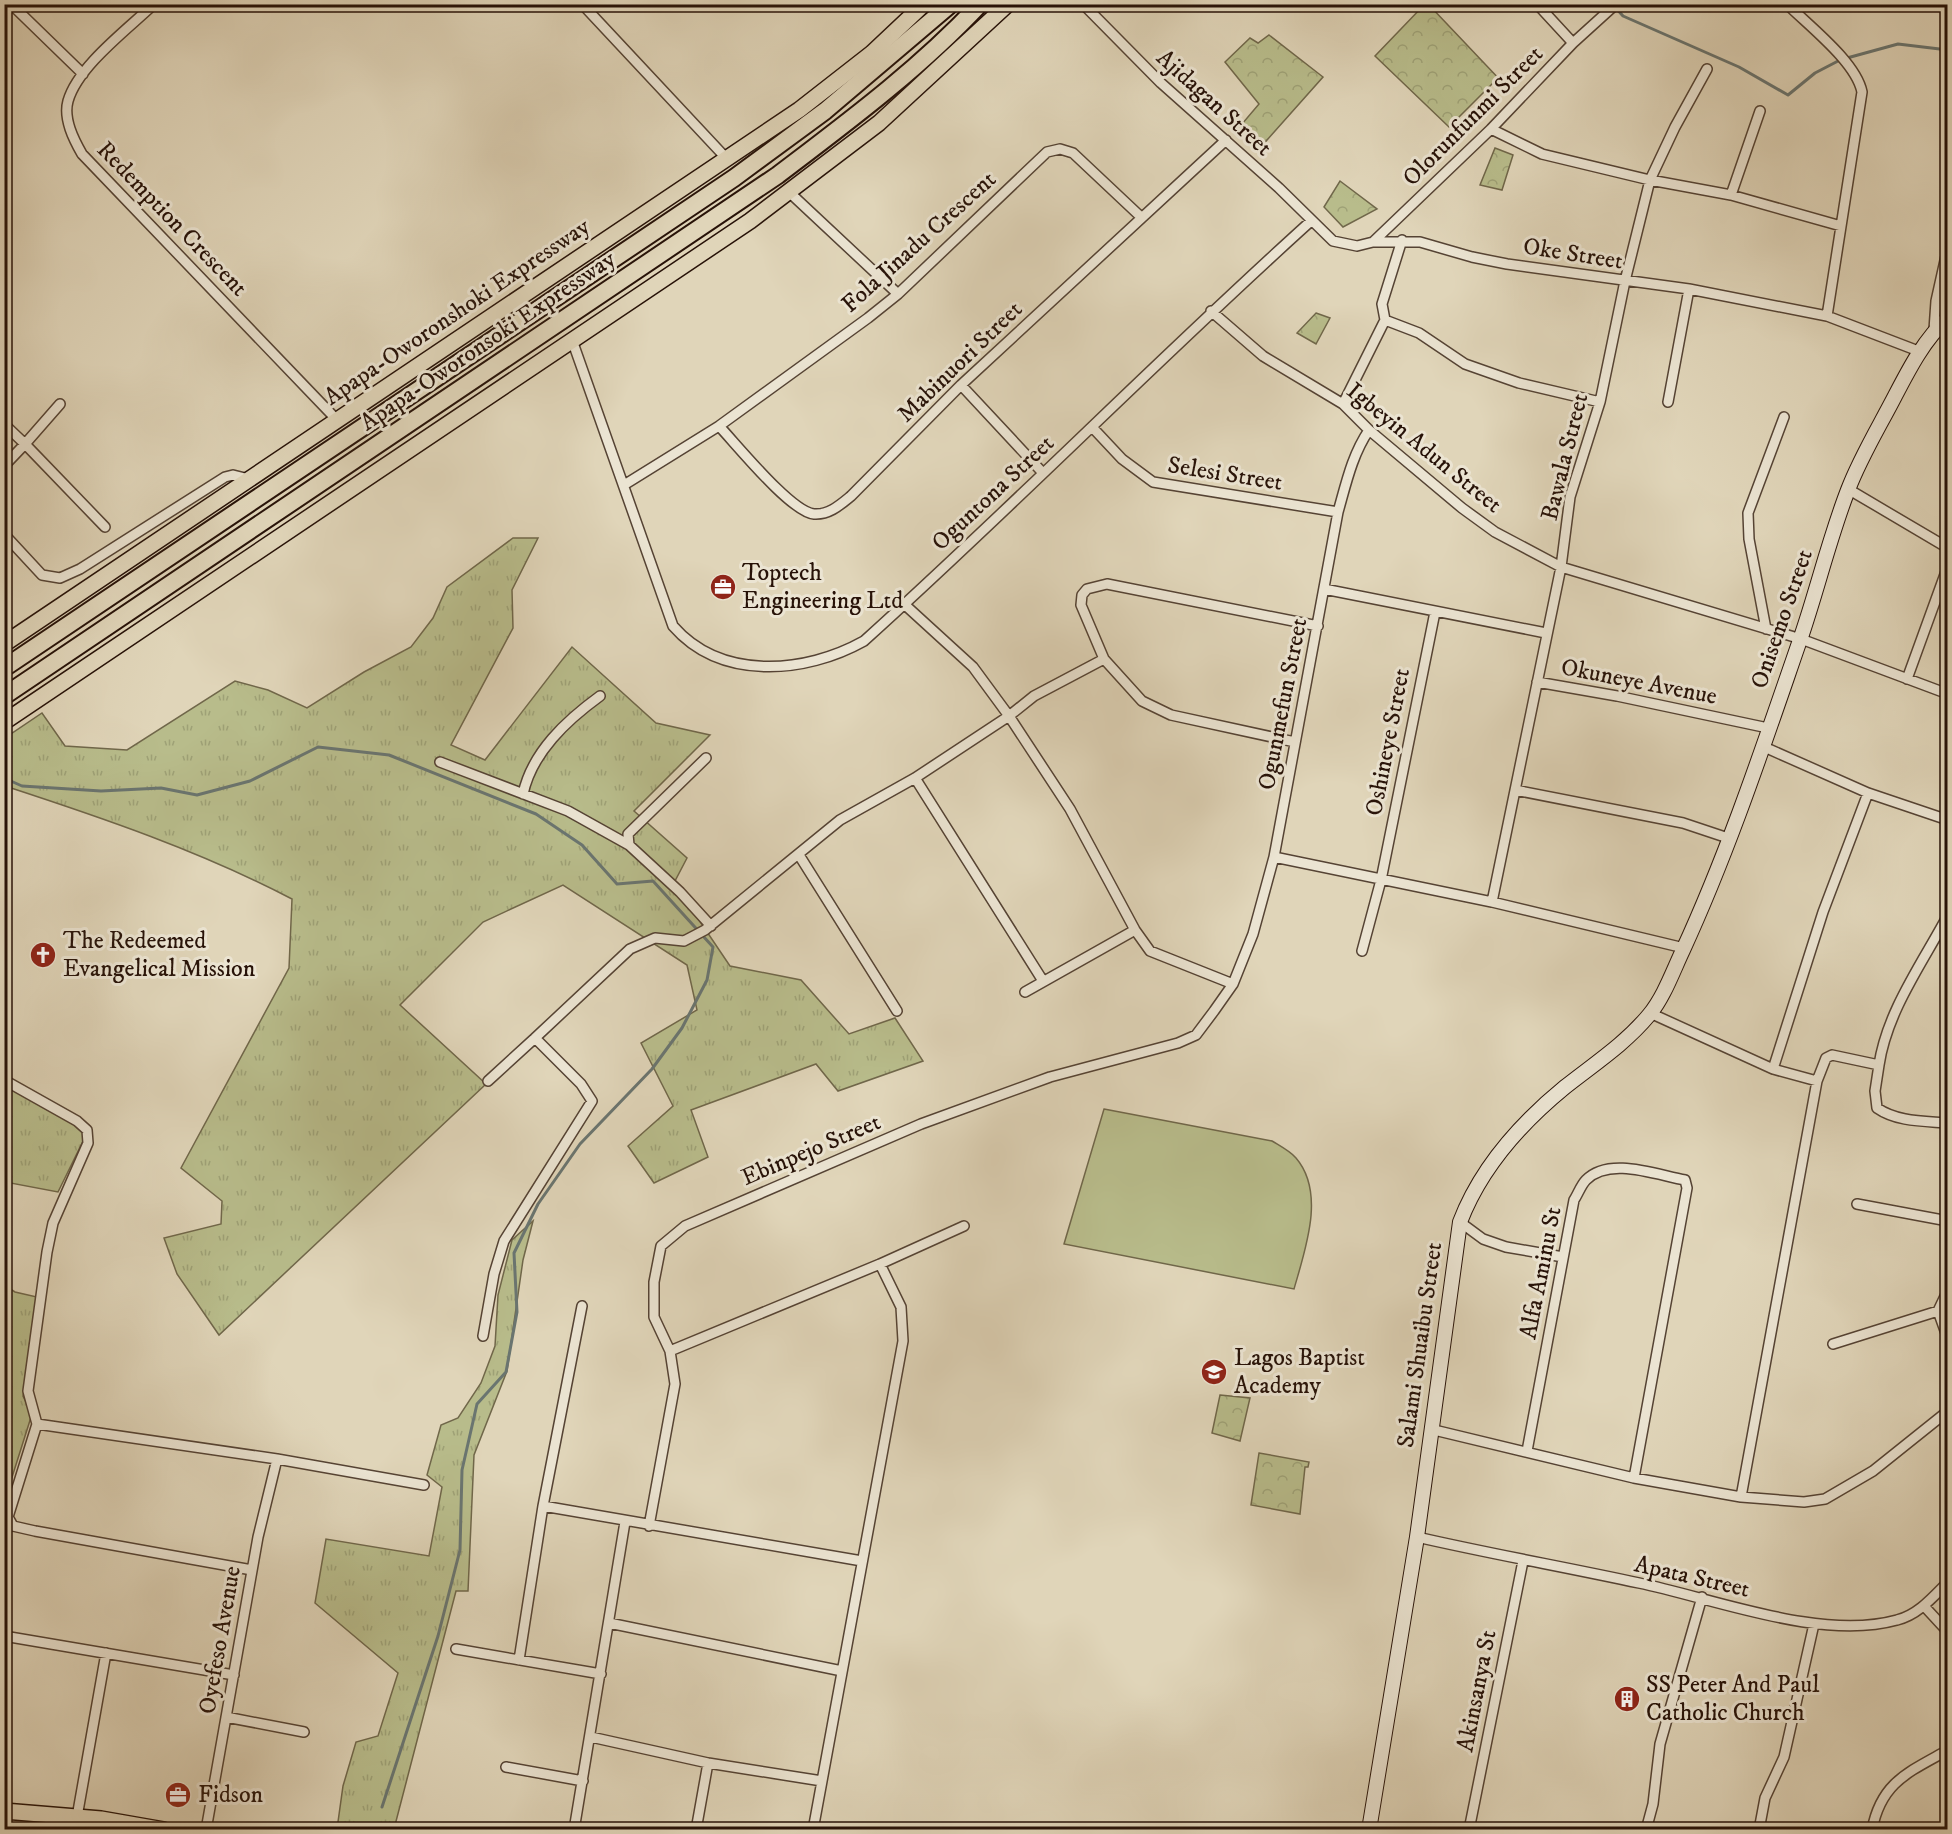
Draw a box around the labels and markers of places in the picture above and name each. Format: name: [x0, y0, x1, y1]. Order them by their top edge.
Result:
place label: Toptech Engineering Ltd: [742, 558, 903, 616]
office icon: Toptech Engineering Ltd: [708, 572, 738, 602]
place label: The Redeemed Evangelical Mission: [63, 926, 256, 984]
church icon: The Redeemed Evangelical Mission: [28, 940, 58, 970]
place label: Lagos Baptist Academy: [1234, 1343, 1365, 1401]
school or university icon: Lagos Baptist Academy: [1199, 1357, 1229, 1387]
place label: SS Peter And Paul Catholic Church: [1646, 1670, 1820, 1728]
building icon: SS Peter And Paul Catholic Church: [1612, 1684, 1642, 1714]
office icon: Fidson: [163, 1780, 193, 1810]
place label: Fidson: [198, 1780, 264, 1810]

